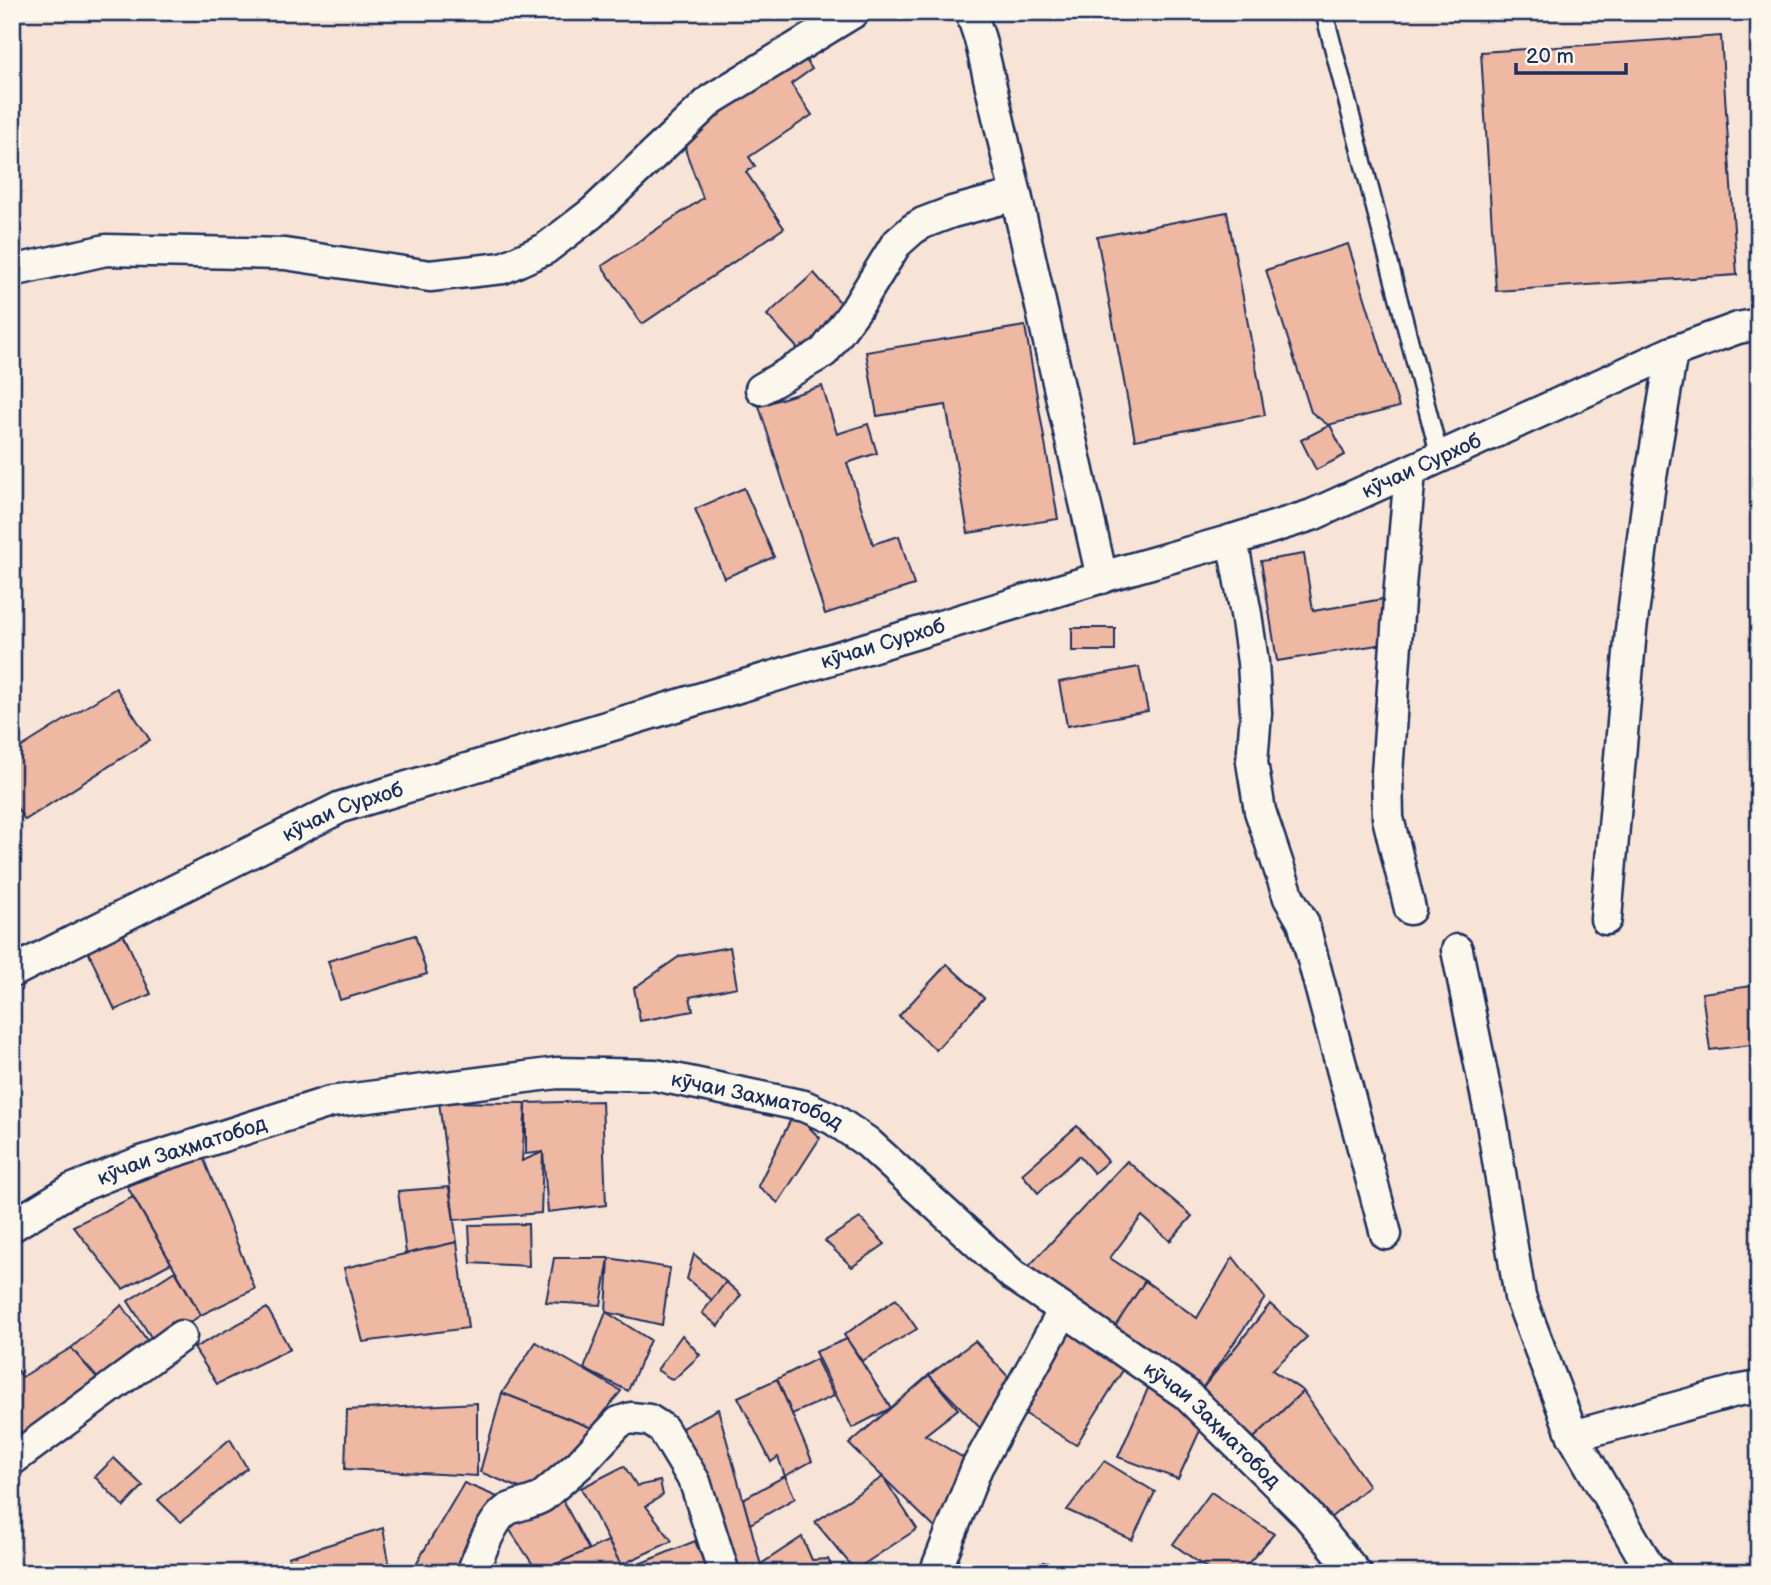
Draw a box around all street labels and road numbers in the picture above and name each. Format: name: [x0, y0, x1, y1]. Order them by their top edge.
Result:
street label: кӯчаи Сурхоб: [1358, 428, 1485, 503]
street label: кӯчаи Сурхоб: [818, 613, 948, 674]
street label: кӯчаи Сурхоб: [278, 776, 406, 847]
street label: кӯчаи Заҳматобод: [669, 1066, 848, 1135]
street label: кӯчаи Заҳматобод: [94, 1110, 270, 1191]
street label: кӯчаи Заҳматобод: [1139, 1356, 1286, 1493]

